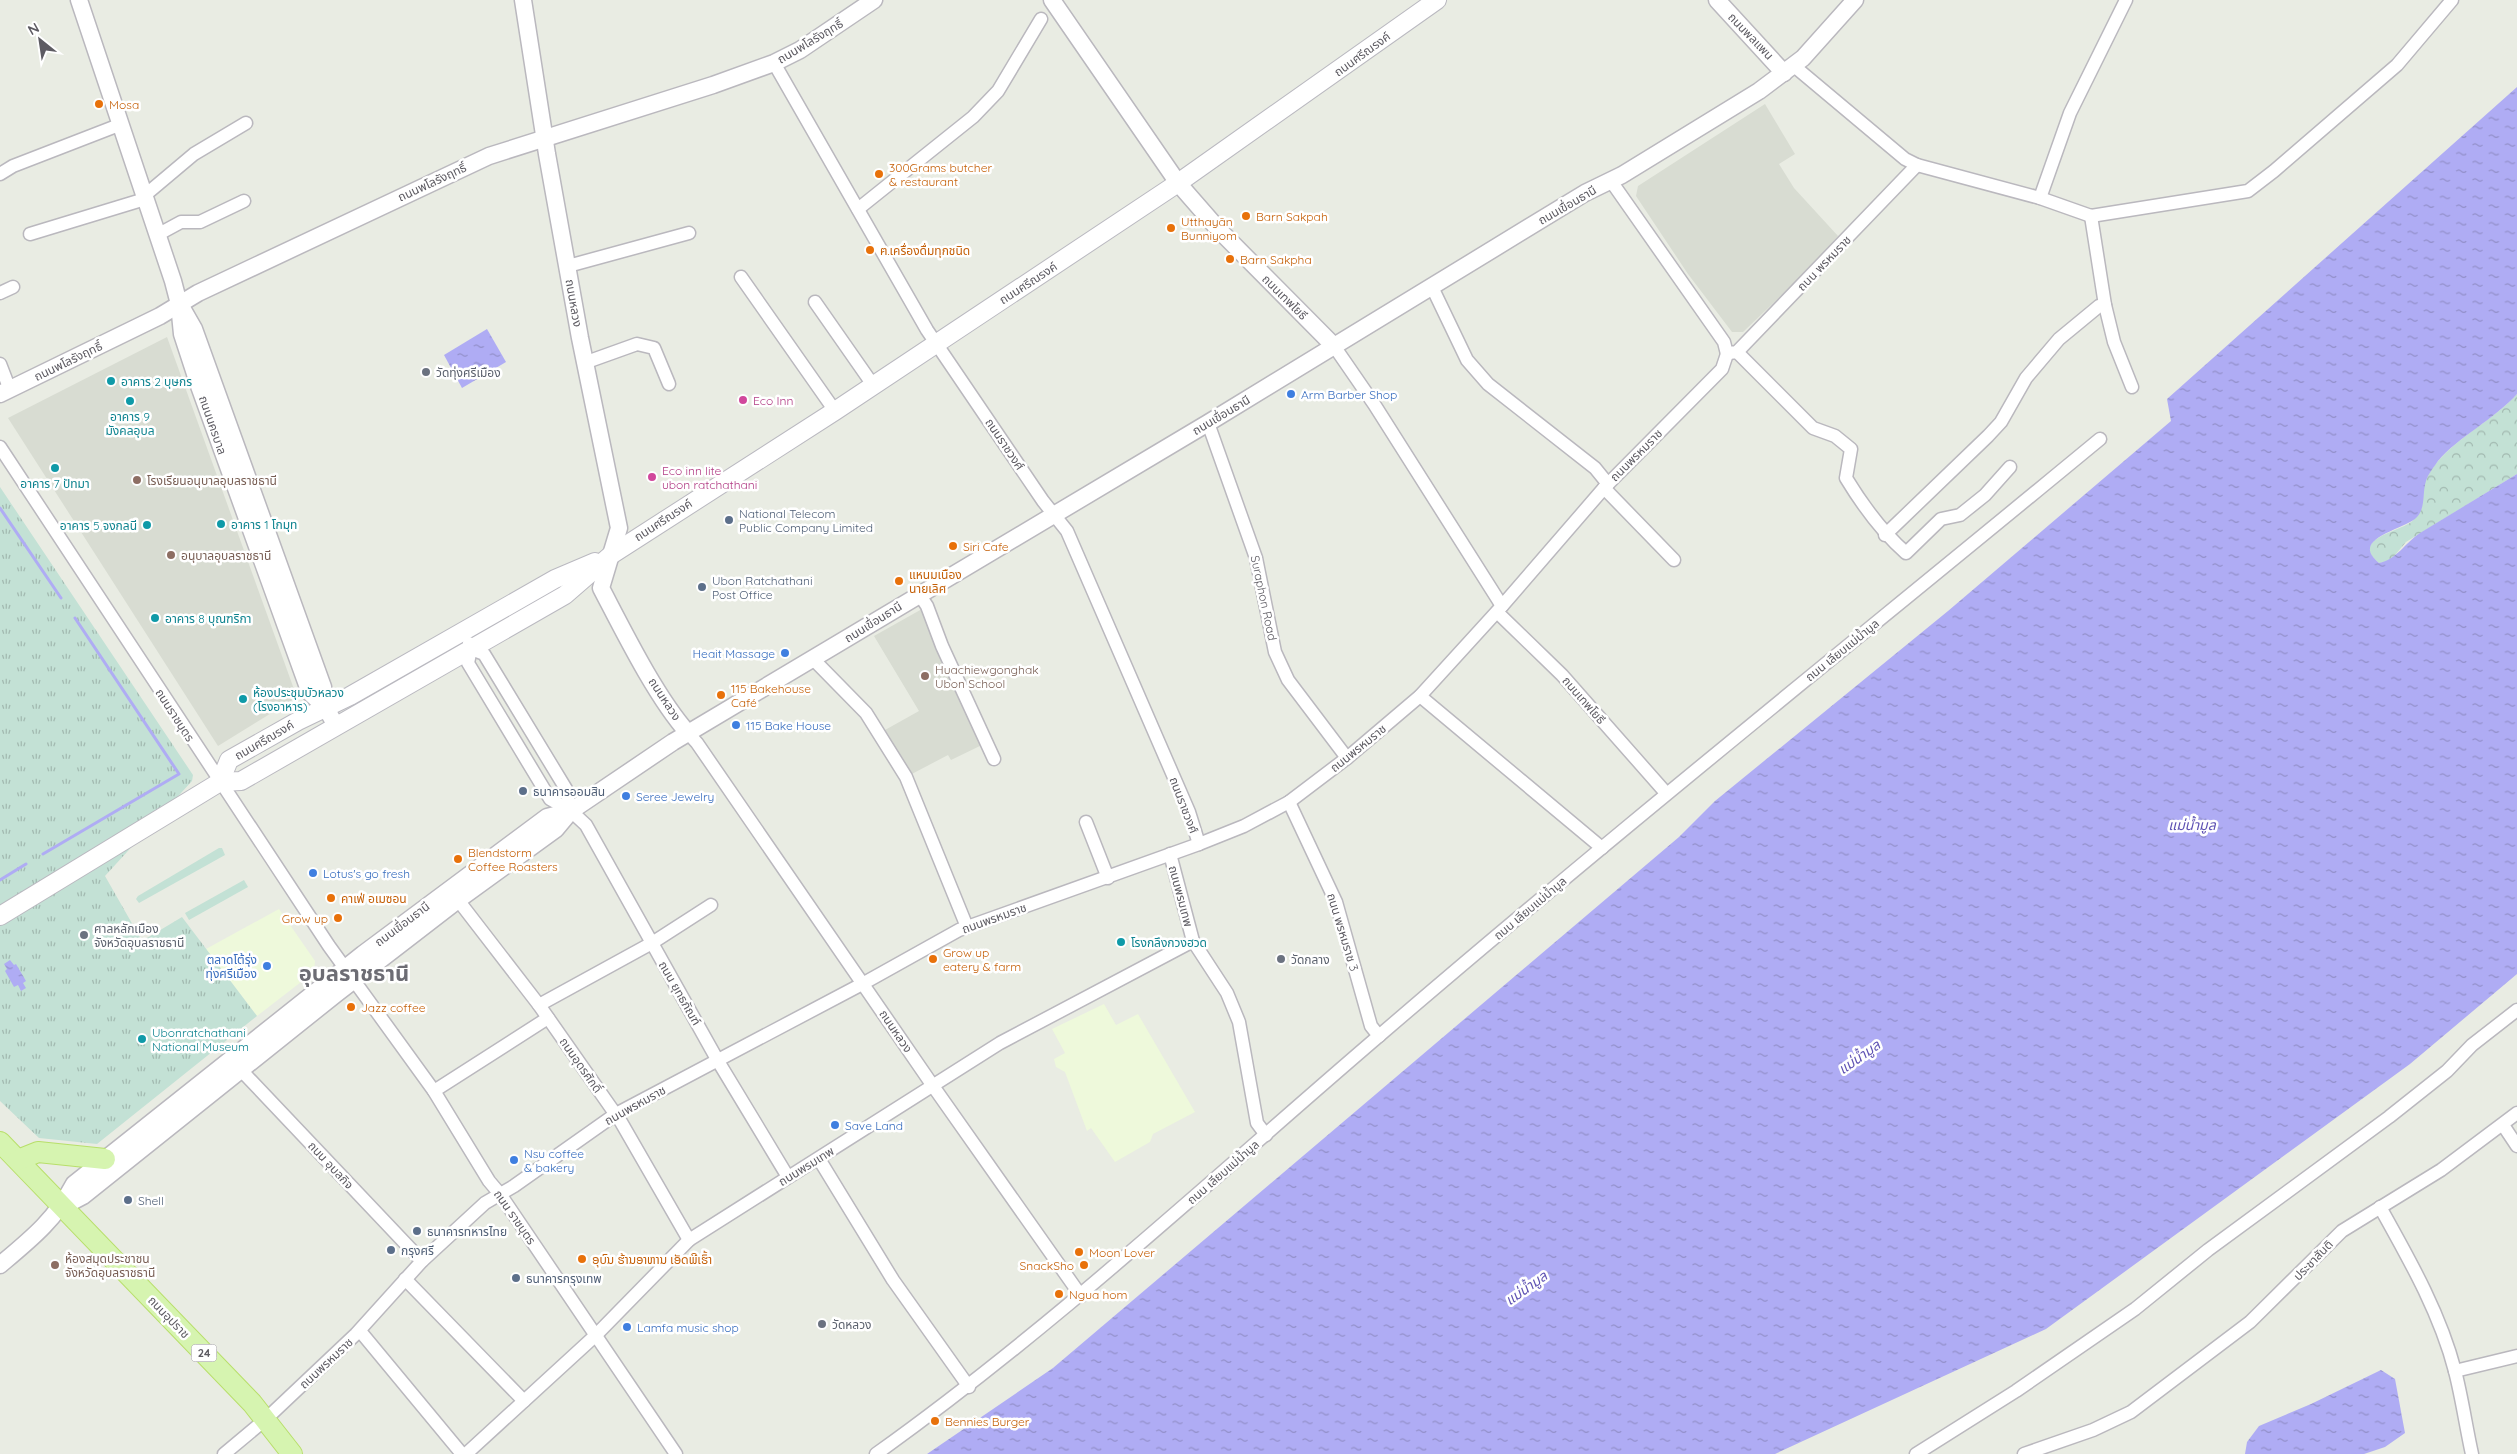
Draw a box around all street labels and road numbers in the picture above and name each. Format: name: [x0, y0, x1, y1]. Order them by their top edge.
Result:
street label: ถนนพลแพน: [1725, 9, 1777, 63]
street label: ถนนพโลรังฤทธิ์: [774, 15, 846, 67]
street label: ถนนศรีณรงค์: [1331, 29, 1393, 79]
street label: ถนนพโลรังฤทธิ์: [395, 159, 469, 204]
street label: ถนนเขื่อนธานี: [1535, 181, 1599, 228]
street label: ถนน พรหมราช: [1794, 232, 1854, 294]
street label: ถนนศรีณรงค์: [996, 259, 1060, 307]
street label: ถนนเทพโยธี: [1259, 271, 1311, 323]
street label: ถนนหลวง: [562, 278, 586, 328]
street label: ถนนพโลรังฤทธิ์: [31, 338, 105, 384]
street label: ถนนเขื่อนธานี: [1189, 391, 1253, 438]
street label: ถนนนครบาล: [196, 393, 230, 457]
street label: ถนนราชวงศ์: [982, 415, 1028, 473]
street label: ถนนพรหมราช: [1607, 426, 1665, 484]
street label: ถนนศรีณรงค์: [631, 496, 695, 544]
street label: Suraphon Road: [1248, 554, 1280, 642]
street label: ถนนเขื่อนธานี: [841, 598, 904, 646]
street label: ถนน เลียบแม่น้ำมูล: [1801, 615, 1882, 684]
street label: ถนนเทพโยธี: [1559, 673, 1609, 727]
street label: ถนนหลวง: [646, 675, 684, 723]
street label: ถนนราชบุตร: [152, 686, 198, 744]
street label: ถนนศรีณรงค์: [232, 717, 296, 763]
street label: ถนนพรหมราช: [1327, 721, 1389, 775]
street label: ถนนราชวงศ์: [1166, 775, 1202, 835]
street label: ถนนพรมเทพ: [1166, 864, 1196, 928]
street label: ถนน เลียบแม่น้ำมูล: [1490, 872, 1569, 943]
street label: ถนน พรหมราช 3: [1324, 891, 1362, 973]
street label: ถนนเขื่อนธานี: [371, 898, 432, 950]
street label: ถนนพรหมราช: [960, 899, 1028, 937]
street label: ถนน ยุทธภัณฑ์: [656, 958, 704, 1028]
street label: ถนนหลวง: [876, 1007, 916, 1055]
street label: ถนนอุดรศักดิ์: [556, 1034, 606, 1096]
street label: ถนนพรหมราช: [602, 1082, 668, 1128]
street label: ถนน เลียบแม่น้ำมูล: [1183, 1136, 1262, 1207]
street label: ถนน อุบลกิจ: [305, 1138, 357, 1192]
street label: ถนนพรมเทพ: [775, 1143, 837, 1189]
street label: ถนน ราชบุตร: [491, 1187, 539, 1247]
street label: ประชาสันติ: [2290, 1237, 2336, 1283]
street label: ถนนอุปราช: [145, 1293, 193, 1341]
street label: ถนนพรหมราช: [296, 1334, 356, 1392]
road number: 24: [192, 1345, 216, 1362]

